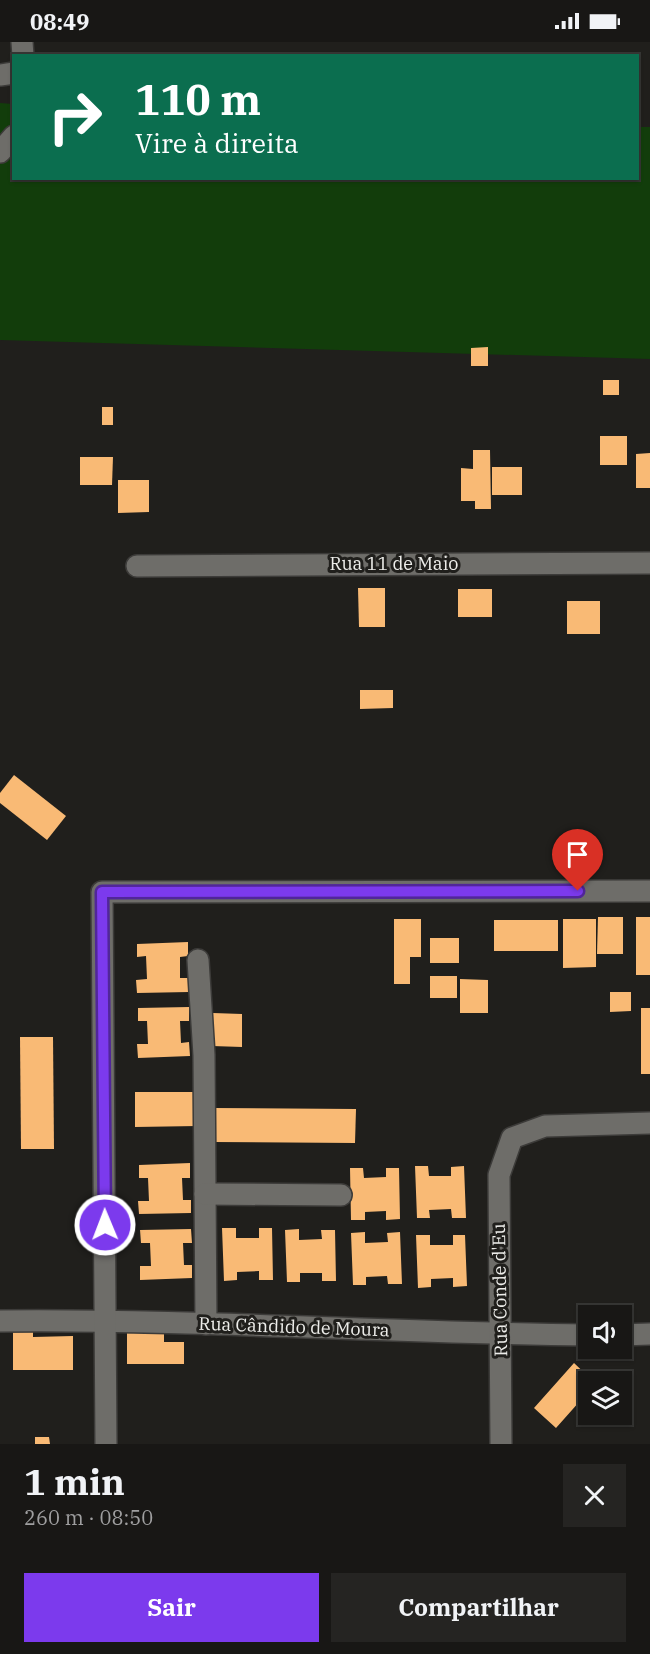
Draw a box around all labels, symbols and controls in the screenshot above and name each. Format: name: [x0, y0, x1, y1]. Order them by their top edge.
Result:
text: 08:49: [30, 7, 89, 36]
text: 110 m: [135, 72, 261, 127]
icon: right: [36, 78, 114, 156]
text: Vire à direita: [135, 125, 299, 160]
street label: Rua 11 de Maio: [329, 552, 459, 575]
pin: [552, 829, 603, 891]
icon: arrive: [561, 838, 594, 871]
position arrow: [73, 1193, 137, 1257]
street label: Rua Conde d'Eu: [487, 1223, 512, 1357]
map controls: [578, 1305, 632, 1425]
button: sound: [578, 1305, 632, 1359]
street label: Rua Cândido de Moura: [198, 1312, 390, 1341]
button: layers: [578, 1371, 632, 1425]
text: 1 min: [24, 1458, 125, 1505]
button: close: [563, 1464, 626, 1527]
text: 260 m · 08:50: [24, 1504, 153, 1531]
button: Sair: [24, 1573, 319, 1642]
button: Compartilhar: [331, 1573, 626, 1642]

